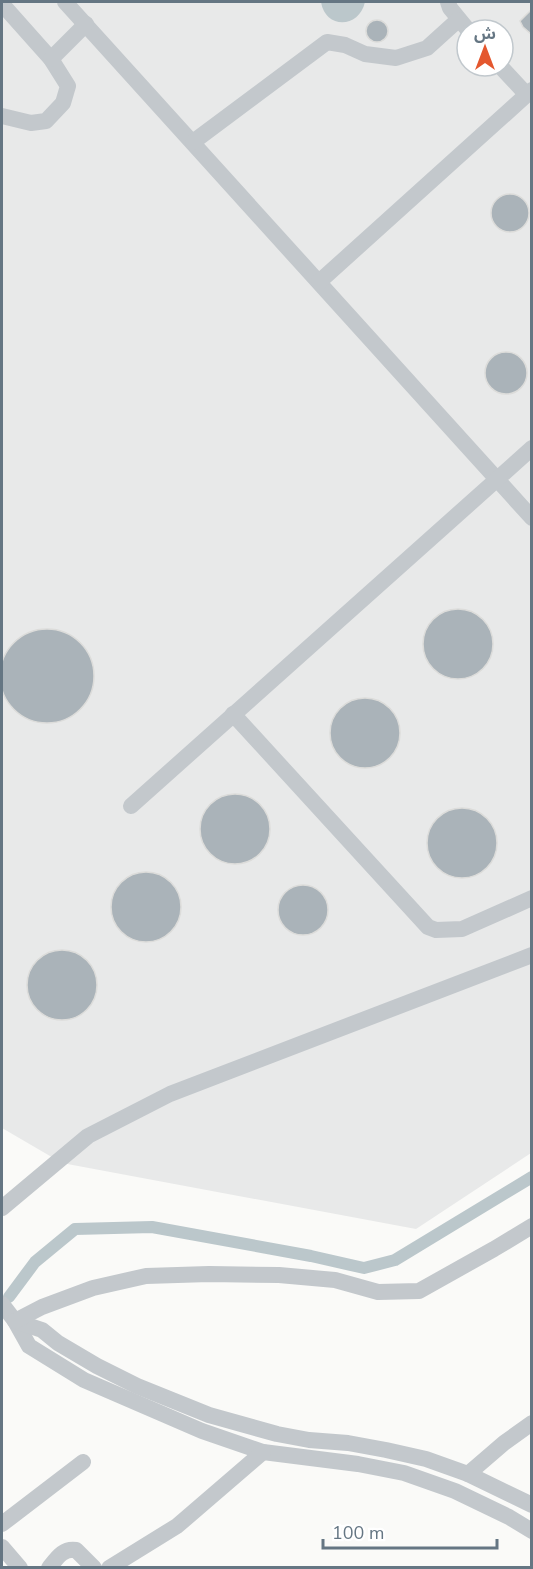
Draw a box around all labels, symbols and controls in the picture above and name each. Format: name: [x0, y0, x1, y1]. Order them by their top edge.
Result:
north arrow: [455, 18, 515, 78]
text: ش: [474, 23, 496, 45]
scale bar: [323, 1512, 497, 1550]
text: 100 m: [332, 1521, 384, 1545]

